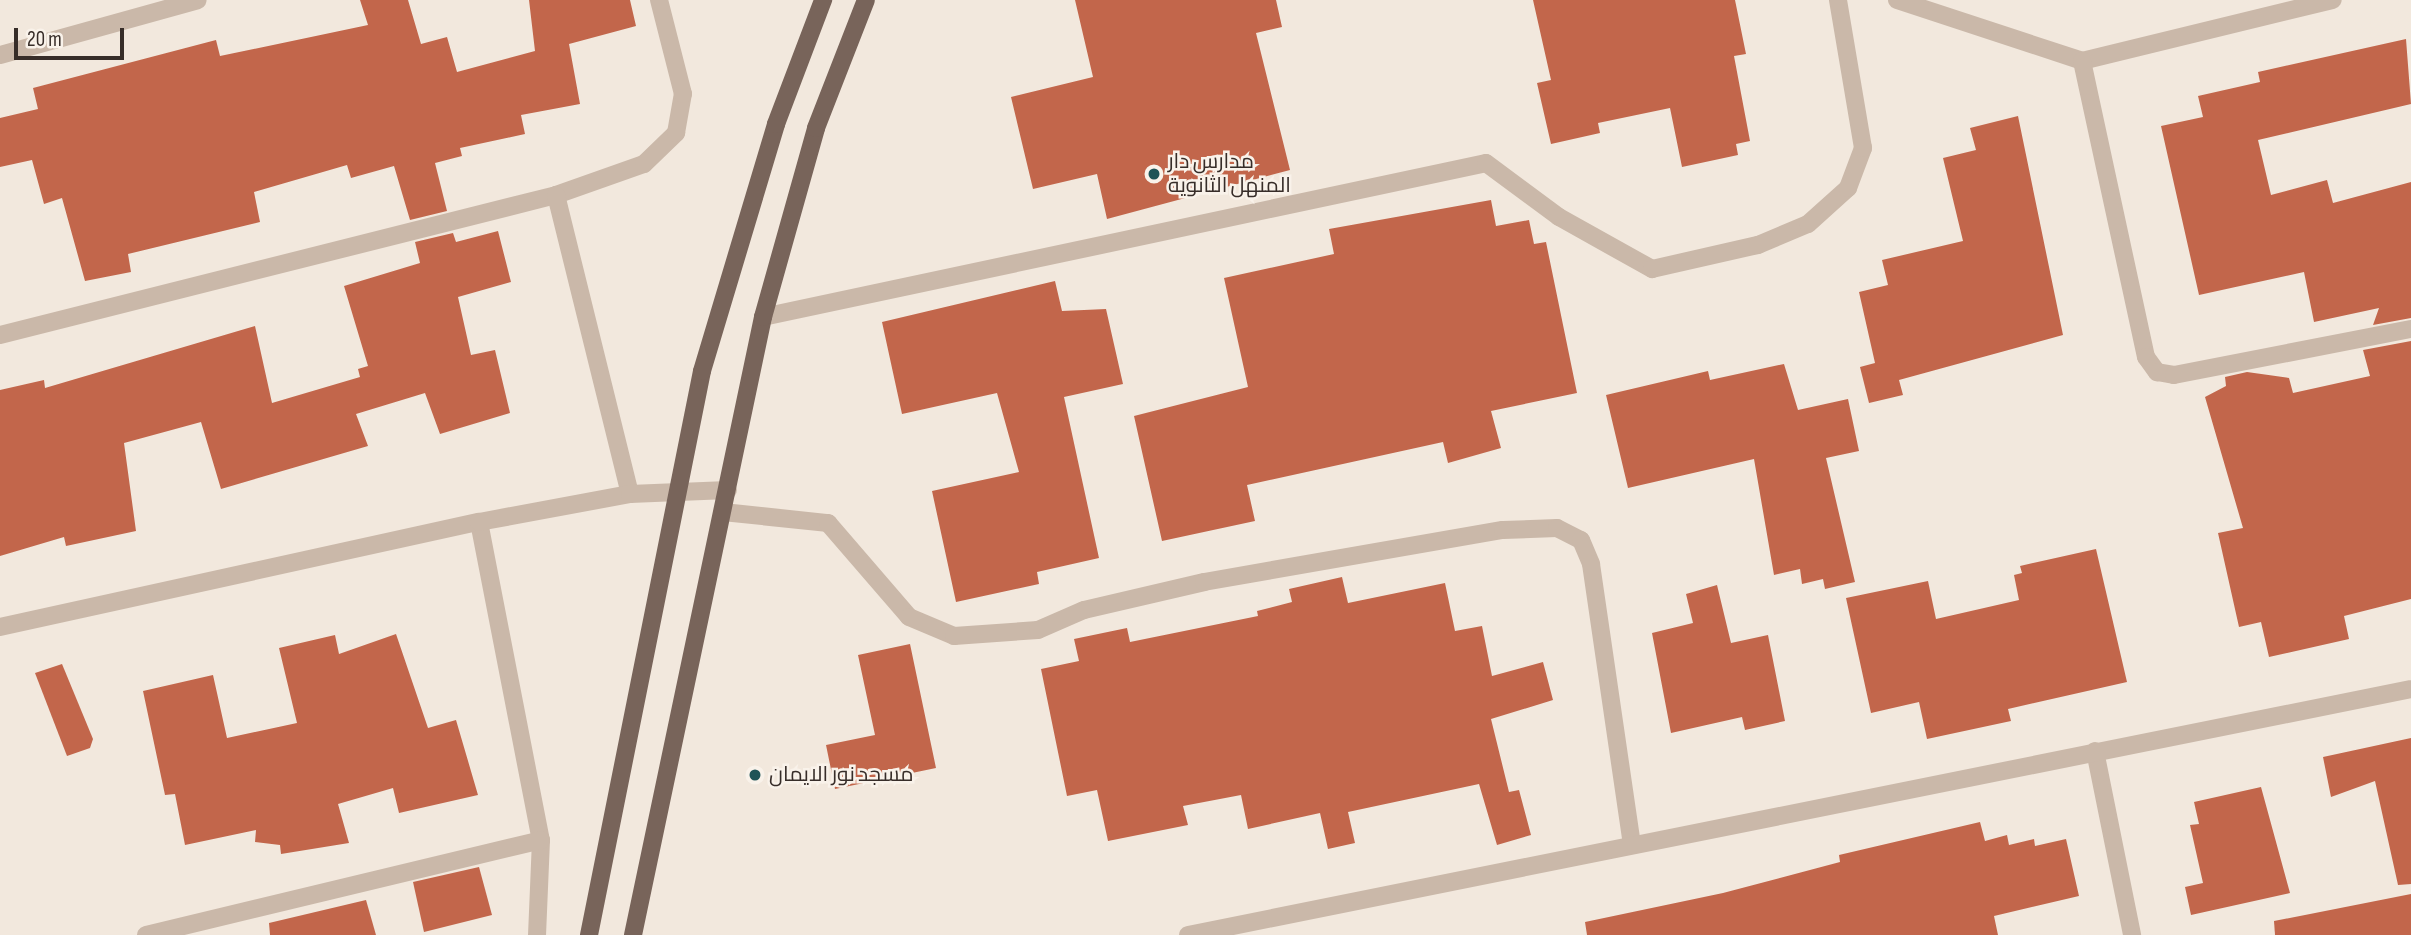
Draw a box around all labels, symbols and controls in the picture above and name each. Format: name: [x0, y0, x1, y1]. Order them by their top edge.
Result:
scale bar: [18, 14, 128, 58]
text: 20 m: [27, 27, 62, 52]
place label: مدارس دار المنهل الثانوية: [1168, 149, 1291, 199]
marker: مدارس دار المنهل الثانوية: [1146, 166, 1162, 182]
place label: مسجد نور الايمان: [769, 762, 914, 788]
marker: مسجد نور الايمان: [747, 767, 763, 783]

